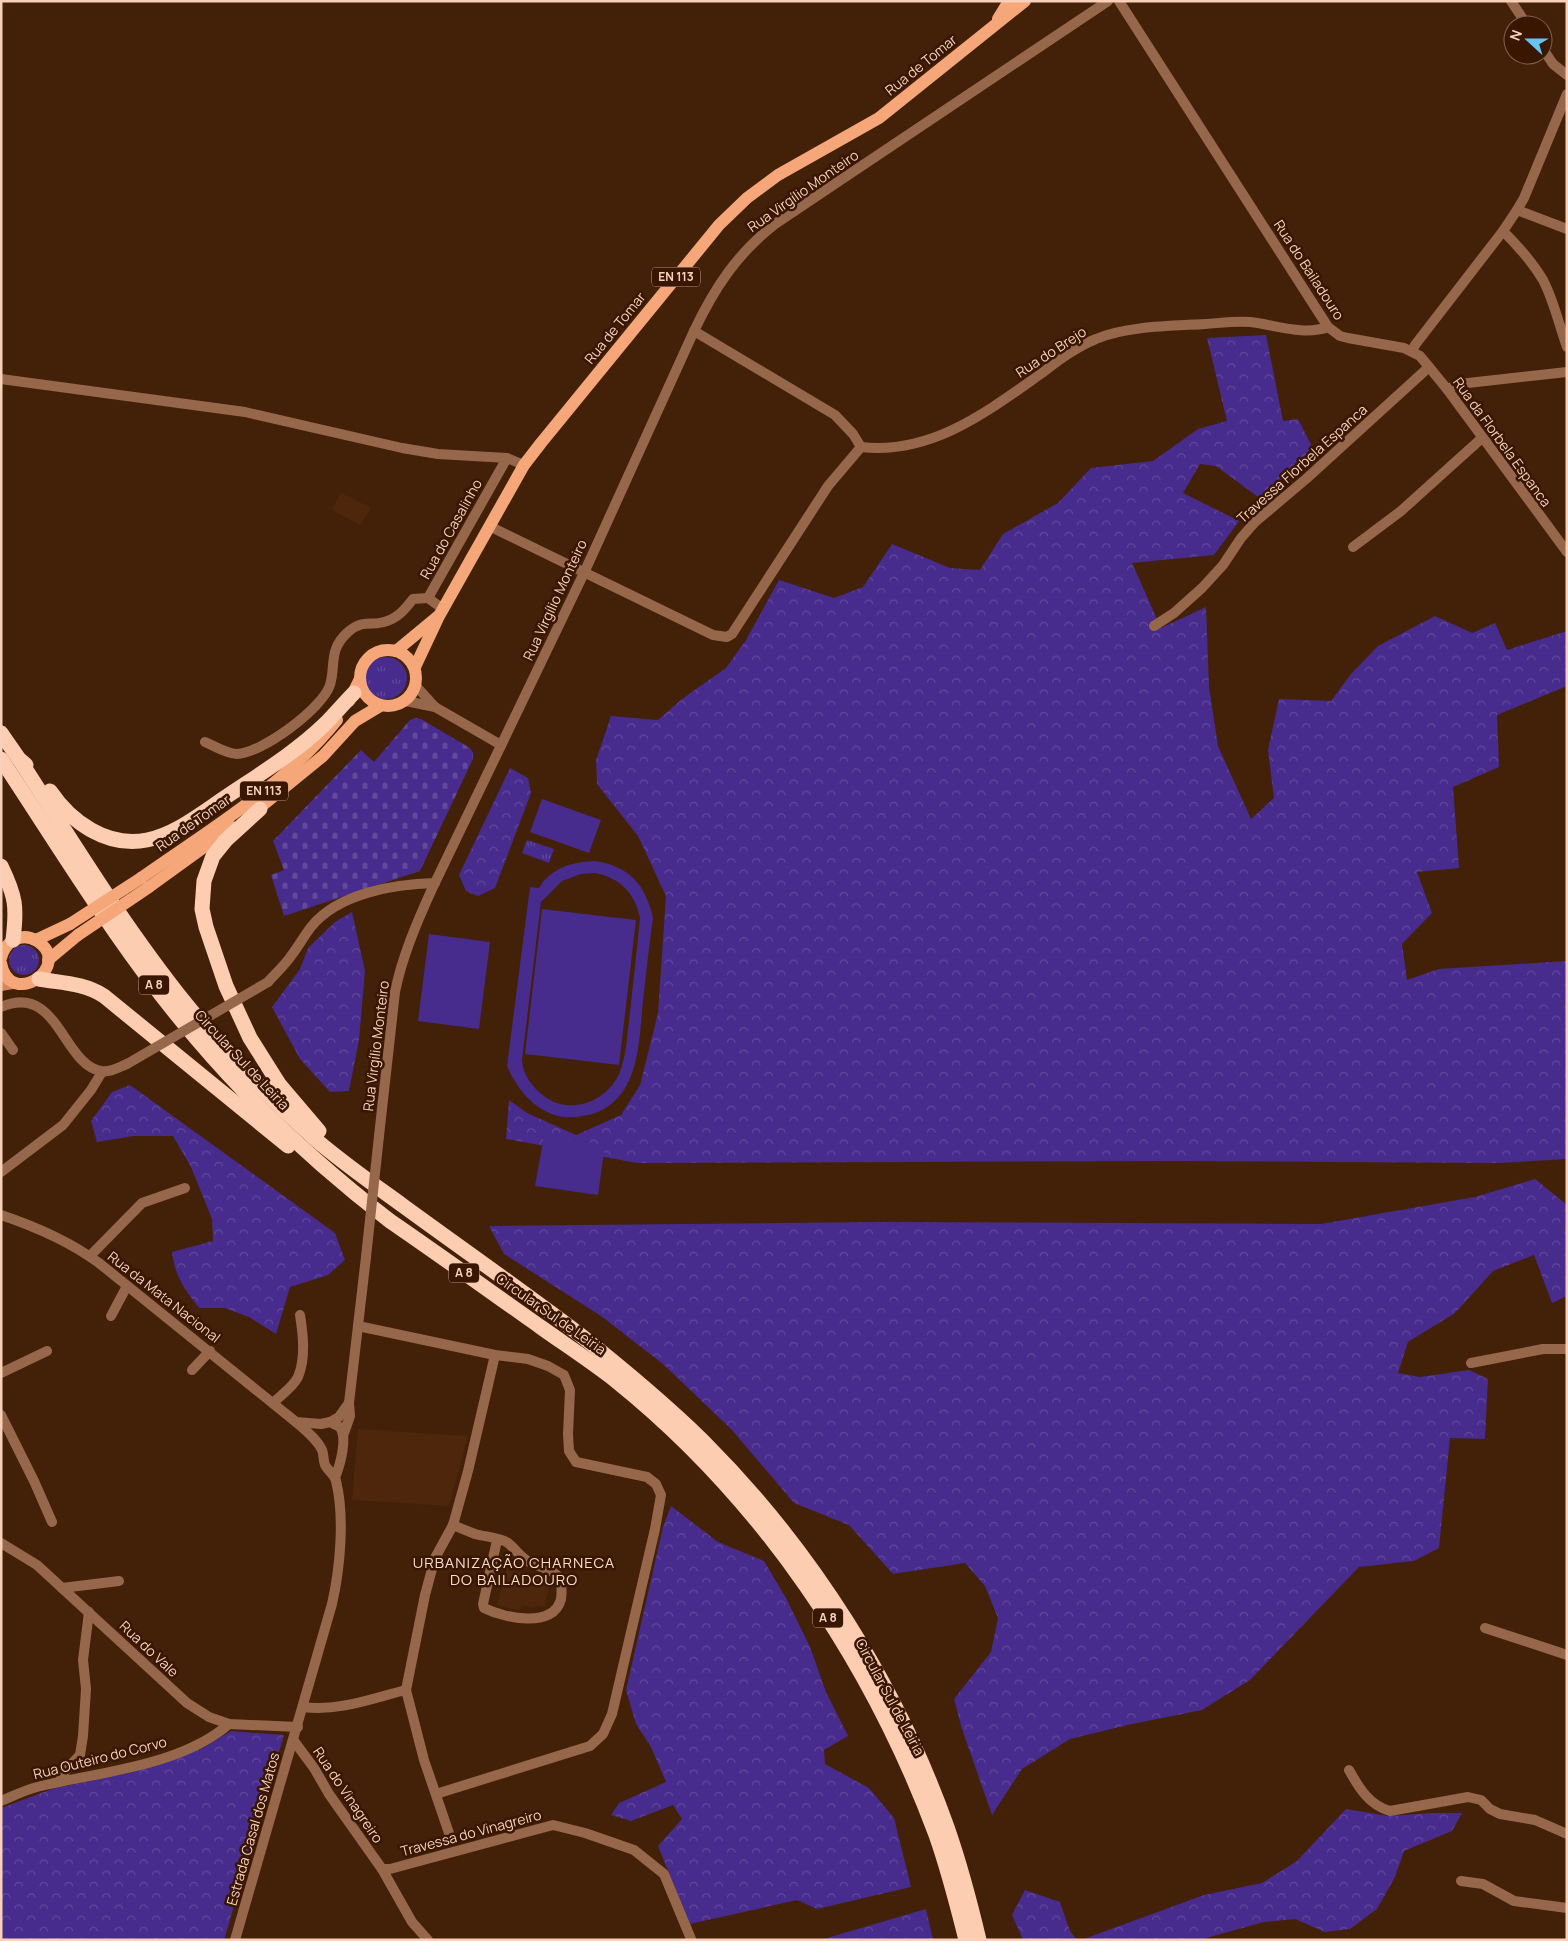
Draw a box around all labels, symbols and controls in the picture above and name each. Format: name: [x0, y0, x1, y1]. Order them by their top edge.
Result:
north arrow: [1503, 15, 1553, 65]
text: N: [1505, 27, 1526, 43]
street label: Rua de Tomar: [881, 30, 961, 99]
street label: Rua Virgílio Monteiro: [743, 145, 862, 236]
street label: Rua do Bailadouro: [1270, 216, 1349, 323]
road number: EN 113: [652, 268, 700, 286]
street label: Rua de Tomar: [580, 288, 649, 368]
street label: Rua do Brejo: [1012, 322, 1090, 381]
street label: Rua da Florbela Espanca: [1449, 373, 1556, 510]
street label: Travessa Florbela Espanca: [1232, 400, 1371, 527]
street label: Rua do Casalinho: [415, 475, 486, 582]
street label: Rua Virgílio Monteiro: [518, 536, 591, 663]
road number: EN 113: [240, 781, 288, 800]
street label: Rua de Tomar: [152, 790, 234, 855]
road number: A 8: [139, 976, 169, 994]
street label: Rua Virgílio Monteiro: [358, 980, 393, 1112]
street label: Circular Sul de Leiria: [191, 1006, 294, 1114]
street label: Rua da Mata Nacional: [104, 1247, 225, 1347]
road number: A 8: [449, 1264, 479, 1282]
street label: Circular Sul de Leiria: [493, 1268, 610, 1359]
district label: URBANIZAÇÃO CHARNECA DO BAILADOURO: [413, 1552, 615, 1590]
road number: A 8: [813, 1609, 843, 1628]
street label: Rua do Vale: [116, 1616, 183, 1681]
street label: Circular Sul de Leiria: [852, 1635, 929, 1759]
street label: Rua Outeiro do Corvo: [31, 1732, 169, 1783]
street label: Rua do Vinagreiro: [309, 1743, 388, 1847]
street label: Estrada Casal dos Matos: [222, 1750, 283, 1908]
street label: Travessa do Vinagreiro: [398, 1805, 543, 1860]

